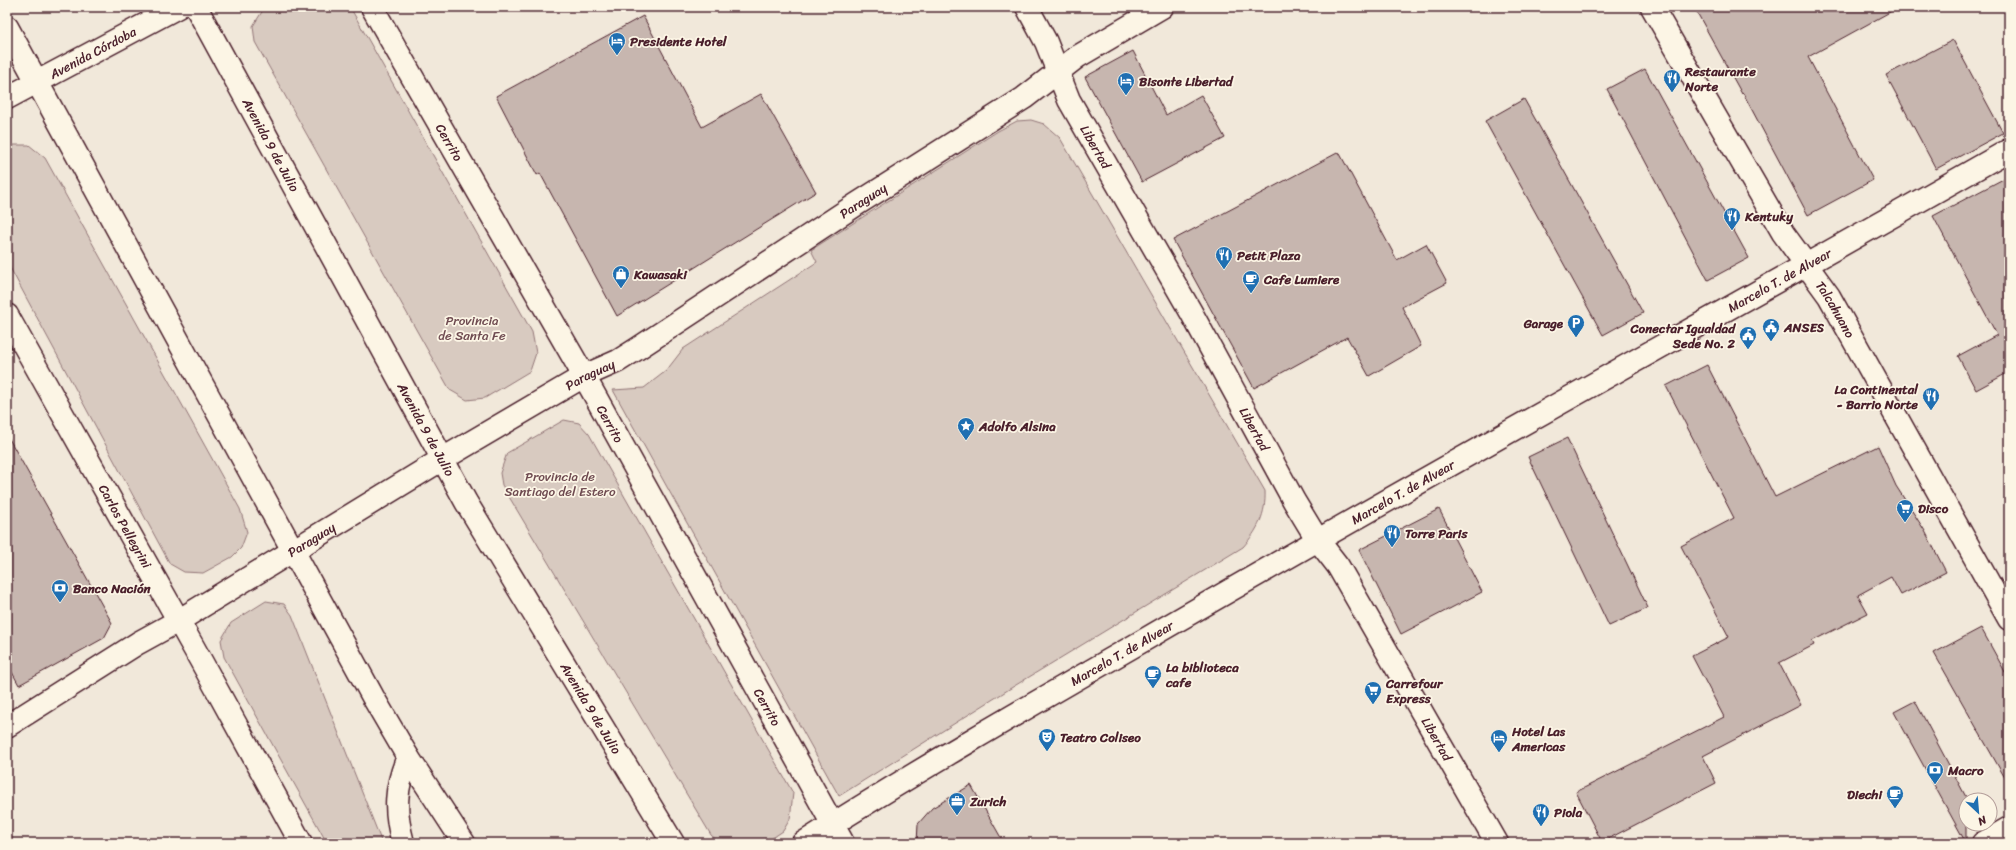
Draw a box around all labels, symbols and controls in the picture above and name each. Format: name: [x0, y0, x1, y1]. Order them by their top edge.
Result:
street label: Avenida Córdoba: [44, 20, 141, 86]
place label: Presidente Hotel: [630, 30, 728, 53]
hotel icon: Presidente Hotel: [607, 31, 627, 56]
place label: Restaurante Norte: [1684, 60, 1756, 98]
restaurant icon: Restaurante Norte: [1662, 68, 1682, 93]
place label: Bisonte Libertad: [1139, 70, 1234, 93]
hotel icon: Bisonte Libertad: [1116, 71, 1136, 96]
street label: Avenida 9 de Julio: [236, 93, 306, 196]
street label: Cerrito: [430, 119, 470, 166]
street label: Libertad: [1074, 120, 1118, 174]
street label: Paraguay: [834, 176, 892, 224]
place label: Kentuky: [1744, 205, 1794, 228]
restaurant icon: Kentuky: [1722, 206, 1742, 231]
street label: Marcelo T. de Alvear: [1723, 241, 1836, 319]
place label: Petit Plaza: [1237, 244, 1301, 267]
restaurant icon: Petit Plaza: [1214, 245, 1234, 270]
place label: Kawasaki: [633, 263, 688, 286]
shop icon: Kawasaki: [611, 264, 631, 289]
place label: Cafe Lumiere: [1263, 268, 1340, 291]
cafe icon: Cafe Lumiere: [1241, 269, 1261, 294]
street label: Talcahuano: [1810, 276, 1862, 342]
park label: Provincia de Santa Fe: [438, 309, 506, 347]
place label: Garage: [1523, 312, 1564, 335]
parking icon: Garage: [1566, 313, 1586, 338]
place label: ANSES: [1783, 316, 1825, 339]
place label: Conectar Igualdad Sede No. 2: [1629, 317, 1736, 355]
public building icon: ANSES: [1761, 317, 1781, 342]
public building icon: Conectar Igualdad Sede No. 2: [1738, 325, 1758, 350]
street label: Paraguay: [561, 352, 619, 396]
street label: Avenida 9 de Julio: [391, 377, 462, 481]
place label: La Continental - Barrio Norte: [1834, 378, 1919, 416]
restaurant icon: La Continental - Barrio Norte: [1921, 386, 1941, 411]
street label: Cerrito: [590, 400, 631, 448]
street label: Libertad: [1233, 403, 1277, 456]
place label: Adolfo Alsina: [978, 415, 1056, 438]
place icon: Adolfo Alsina: [956, 416, 976, 441]
street label: Marcelo T. de Alvear: [1346, 453, 1459, 530]
park label: Provincia de Santiago del Estero: [504, 465, 616, 503]
street label: Carlos Pellegrini: [93, 480, 159, 573]
place label: Disco: [1918, 497, 1949, 520]
supermarket icon: Disco: [1895, 498, 1915, 523]
street label: Paraguay: [283, 516, 340, 563]
place label: Torre Paris: [1405, 522, 1468, 545]
restaurant icon: Torre Paris: [1382, 523, 1402, 548]
place label: Banco Nación: [73, 577, 152, 600]
bank icon: Banco Nación: [50, 578, 70, 603]
street label: Marcelo T. de Alvear: [1065, 614, 1178, 692]
place label: La biblioteca cafe: [1165, 656, 1239, 694]
street label: Avenida 9 de Julio: [554, 657, 628, 759]
cafe icon: La biblioteca cafe: [1143, 664, 1163, 689]
place label: Carrefour Express: [1385, 672, 1444, 710]
supermarket icon: Carrefour Express: [1363, 680, 1383, 705]
street label: Cerrito: [748, 684, 788, 731]
street label: Libertad: [1415, 713, 1460, 766]
place label: Hotel Las Americas: [1511, 720, 1566, 758]
place label: Teatro Coliseo: [1060, 726, 1141, 749]
theatre icon: Teatro Coliseo: [1037, 727, 1057, 752]
hotel icon: Hotel Las Americas: [1489, 728, 1509, 753]
place label: Macro: [1947, 759, 1984, 782]
bank icon: Macro: [1925, 760, 1945, 785]
place label: Diechi: [1847, 783, 1883, 806]
cafe icon: Diechi: [1885, 784, 1905, 809]
place label: Zurich: [969, 790, 1006, 813]
office icon: Zurich: [947, 791, 967, 816]
north arrow: [1958, 792, 1998, 832]
place label: Piola: [1554, 801, 1583, 824]
restaurant icon: Piola: [1531, 802, 1551, 827]
text: N: [1974, 810, 1991, 831]

